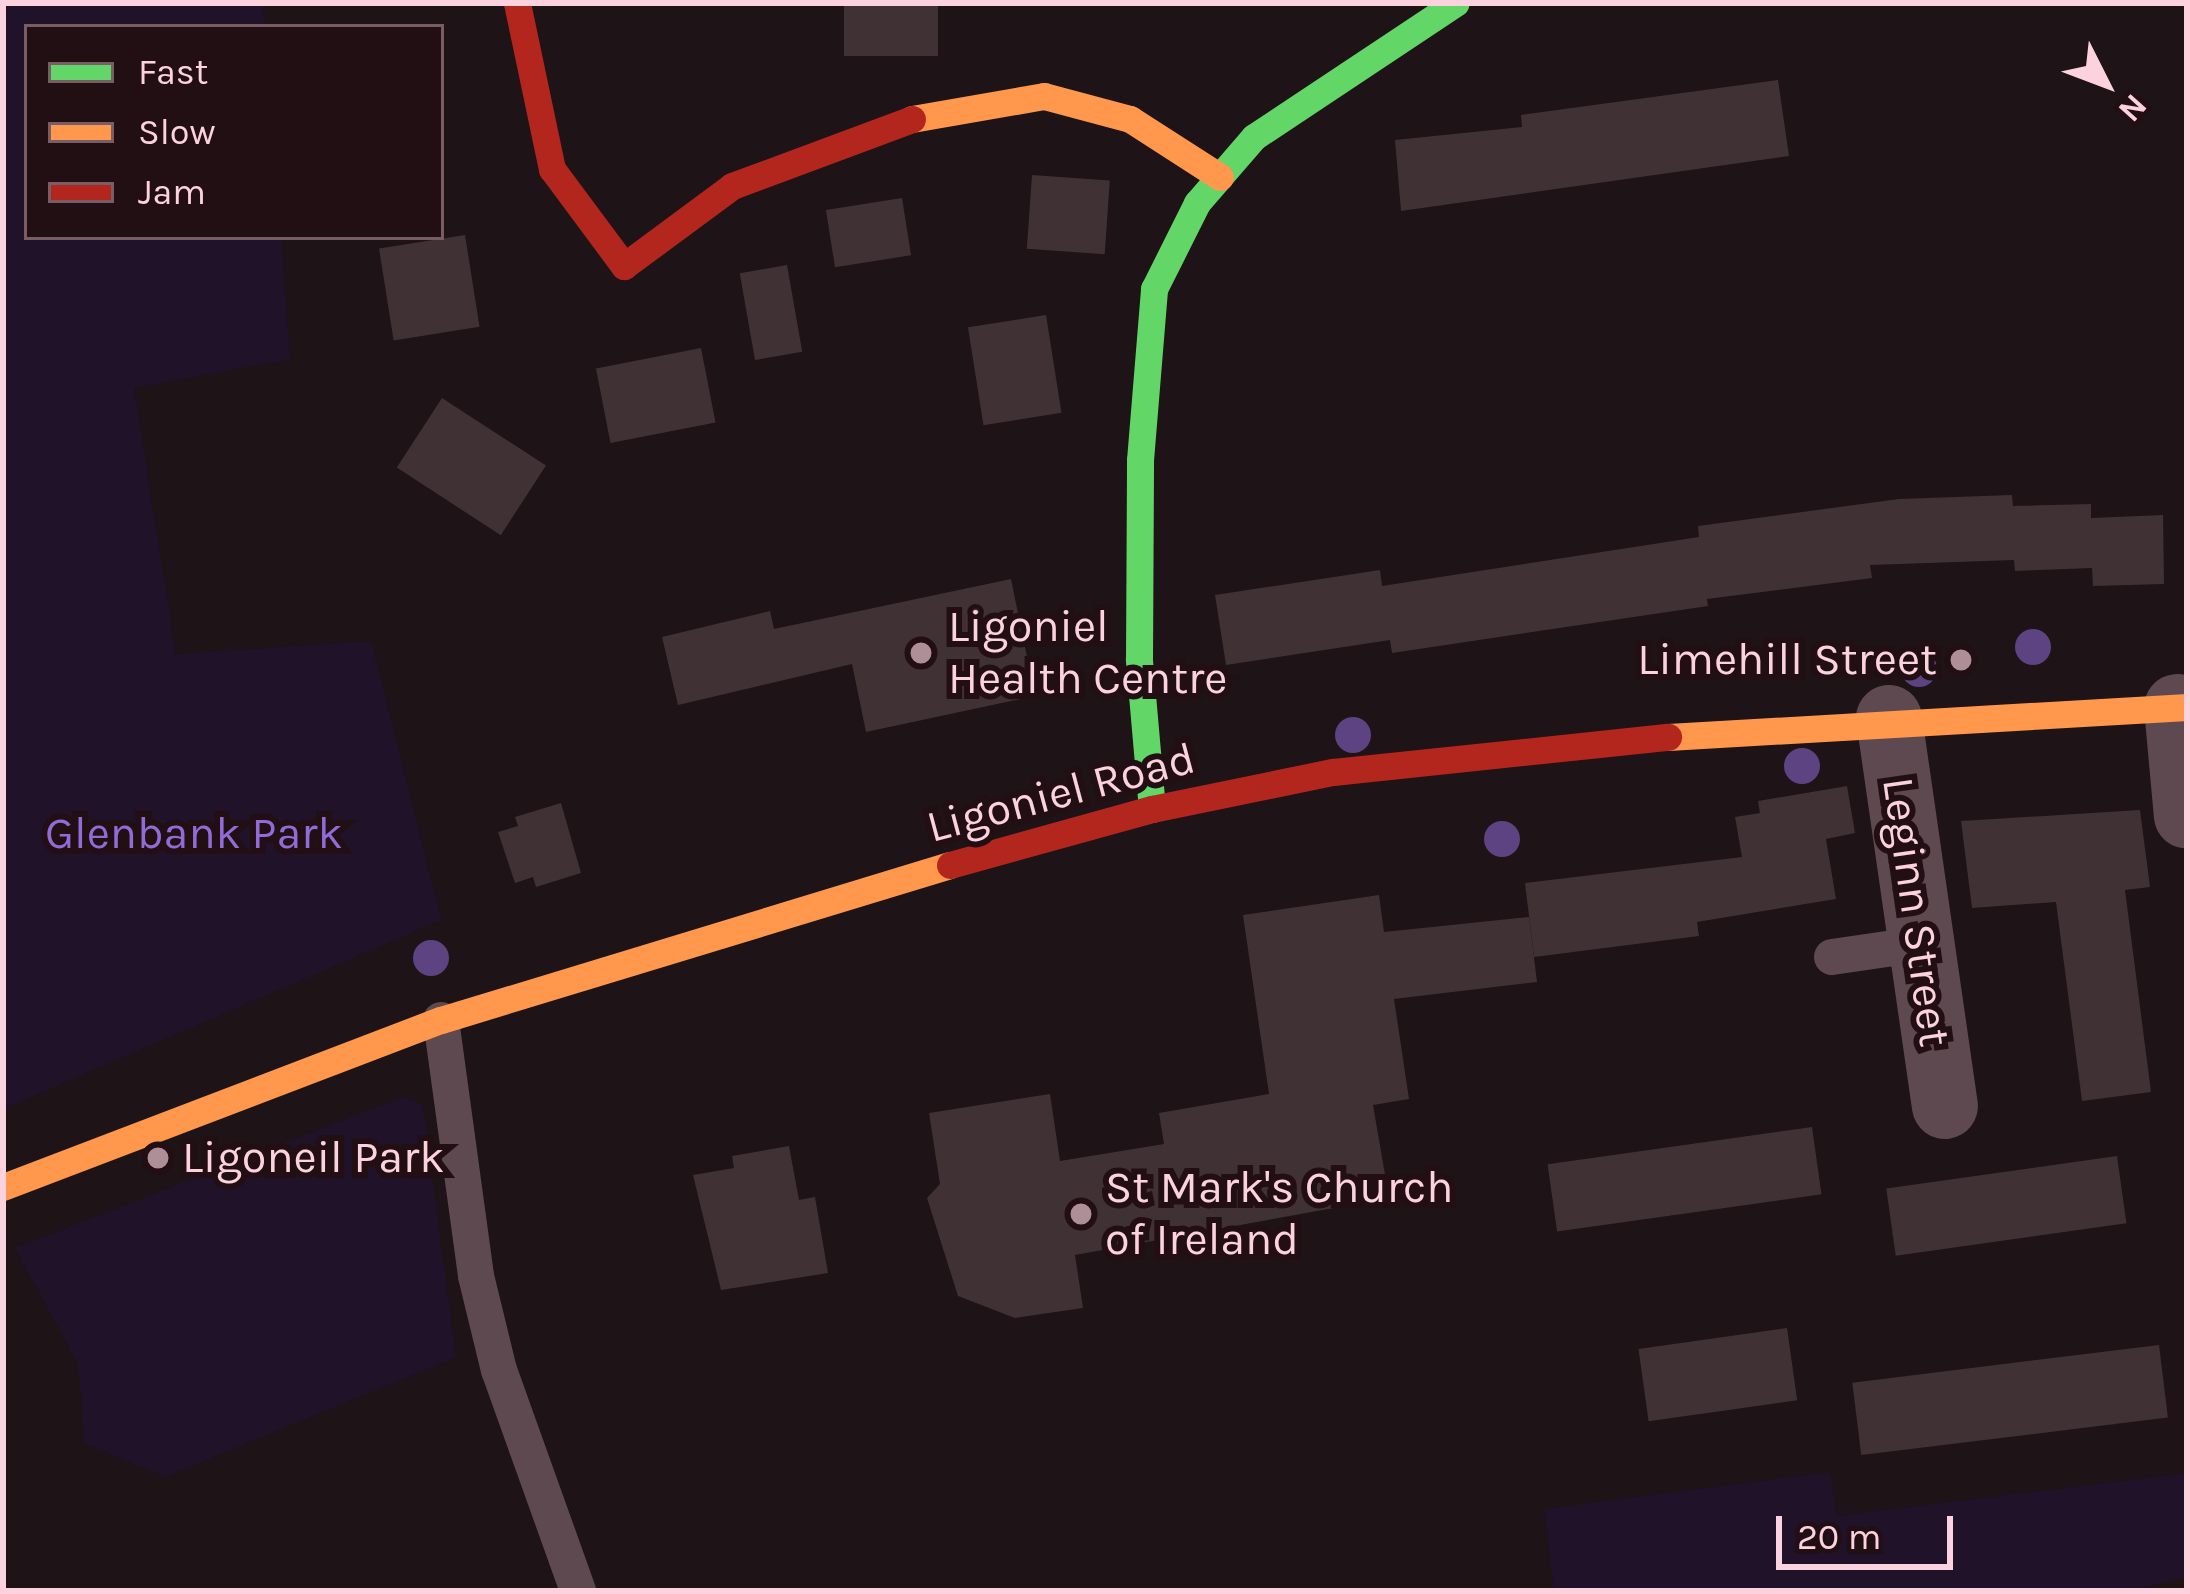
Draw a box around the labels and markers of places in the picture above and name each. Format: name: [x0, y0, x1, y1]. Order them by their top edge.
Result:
place label: Ligoniel Health Centre: [948, 600, 1227, 706]
place label: Limehill Street: [1637, 633, 1937, 687]
marker: Ligoniel Health Centre: [905, 637, 937, 669]
marker: Limehill Street: [1948, 647, 1974, 673]
place label: Ligoneil Park: [182, 1131, 445, 1185]
marker: Ligoneil Park: [145, 1145, 171, 1171]
place label: St Mark's Church of Ireland: [1105, 1161, 1453, 1267]
marker: St Mark's Church of Ireland: [1068, 1201, 1094, 1227]

